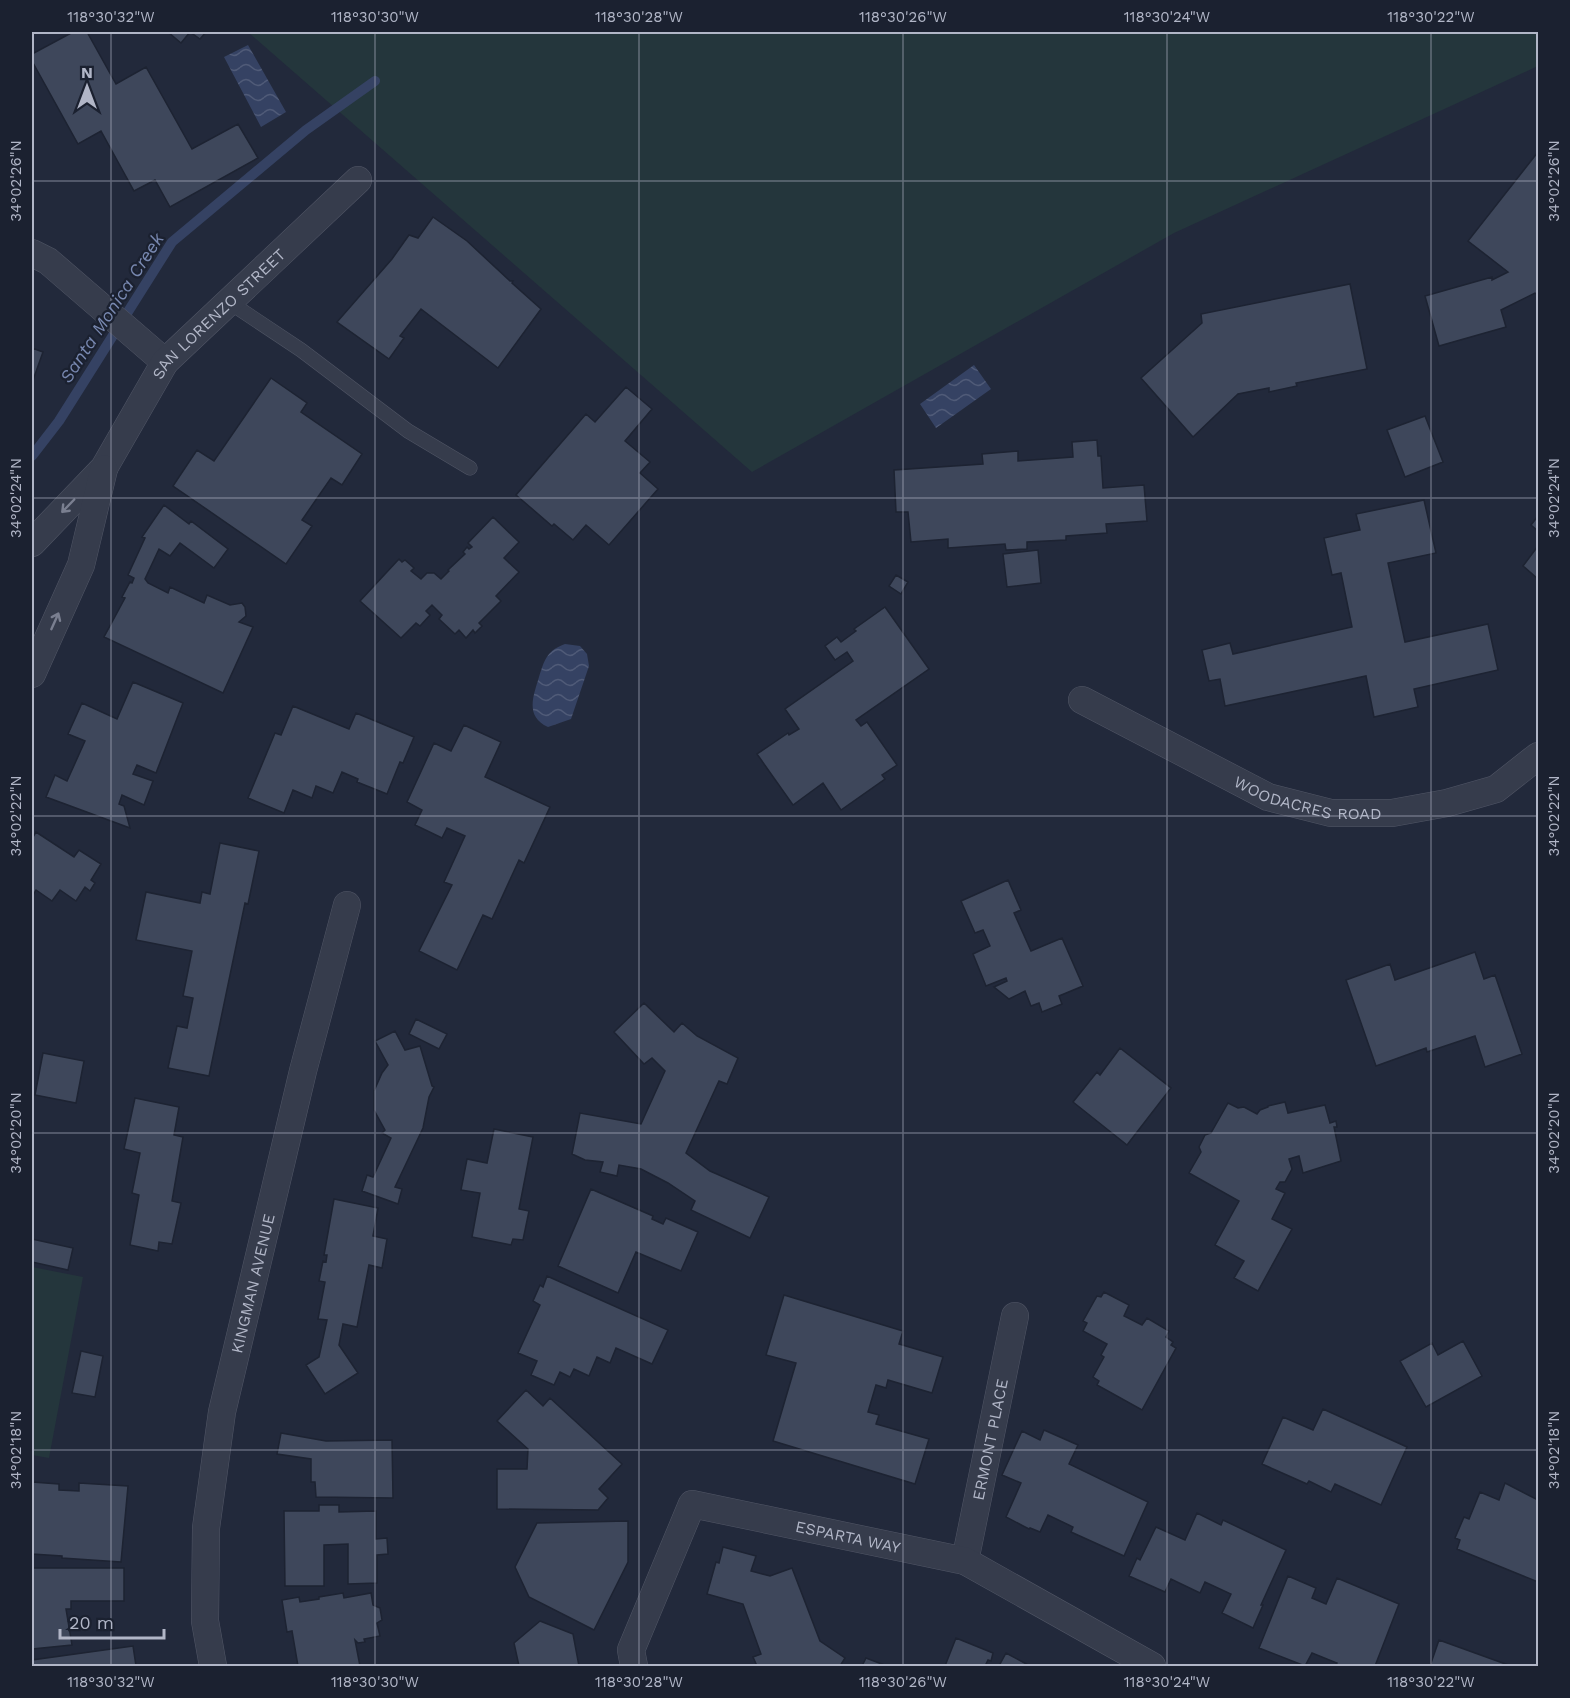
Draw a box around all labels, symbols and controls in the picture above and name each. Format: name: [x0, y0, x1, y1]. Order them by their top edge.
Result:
text: 118°30'32"W: [67, 8, 155, 26]
text: 118°30'30"W: [331, 8, 419, 26]
text: 118°30'28"W: [595, 8, 683, 26]
text: 118°30'26"W: [859, 8, 947, 26]
text: 118°30'24"W: [1124, 8, 1210, 26]
text: 118°30'22"W: [1387, 8, 1475, 26]
north arrow: [57, 57, 117, 117]
text: N: [81, 63, 93, 82]
text: 34°02'26"N: [7, 140, 25, 222]
text: 34°02'26"N: [1545, 140, 1563, 222]
water label: Santa Monica Creek: [55, 228, 169, 387]
street label: SAN LORENZO STREET: [148, 245, 289, 382]
text: 34°02'24"N: [7, 458, 25, 538]
text: 34°02'24"N: [1545, 458, 1563, 538]
one-way arrow: [61, 498, 75, 513]
one-way arrow: [51, 612, 62, 630]
street label: WOODACRES ROAD: [1231, 772, 1381, 823]
text: 34°02'22"N: [7, 776, 25, 856]
text: 34°02'22"N: [1545, 776, 1563, 856]
text: 34°02'20"N: [7, 1092, 25, 1174]
text: 34°02'20"N: [1545, 1092, 1563, 1174]
street label: KINGMAN AVENUE: [227, 1212, 279, 1355]
street label: ERMONT PLACE: [969, 1377, 1012, 1502]
text: 34°02'18"N: [7, 1411, 25, 1489]
text: 34°02'18"N: [1545, 1411, 1563, 1489]
street label: ESPARTA WAY: [794, 1517, 902, 1557]
scale bar: [60, 1602, 164, 1640]
text: 20 m: [69, 1612, 114, 1633]
text: 118°30'32"W: [67, 1673, 155, 1691]
text: 118°30'30"W: [331, 1673, 419, 1691]
text: 118°30'28"W: [595, 1673, 683, 1691]
text: 118°30'26"W: [859, 1673, 947, 1691]
text: 118°30'24"W: [1124, 1673, 1210, 1691]
text: 118°30'22"W: [1387, 1673, 1475, 1691]

